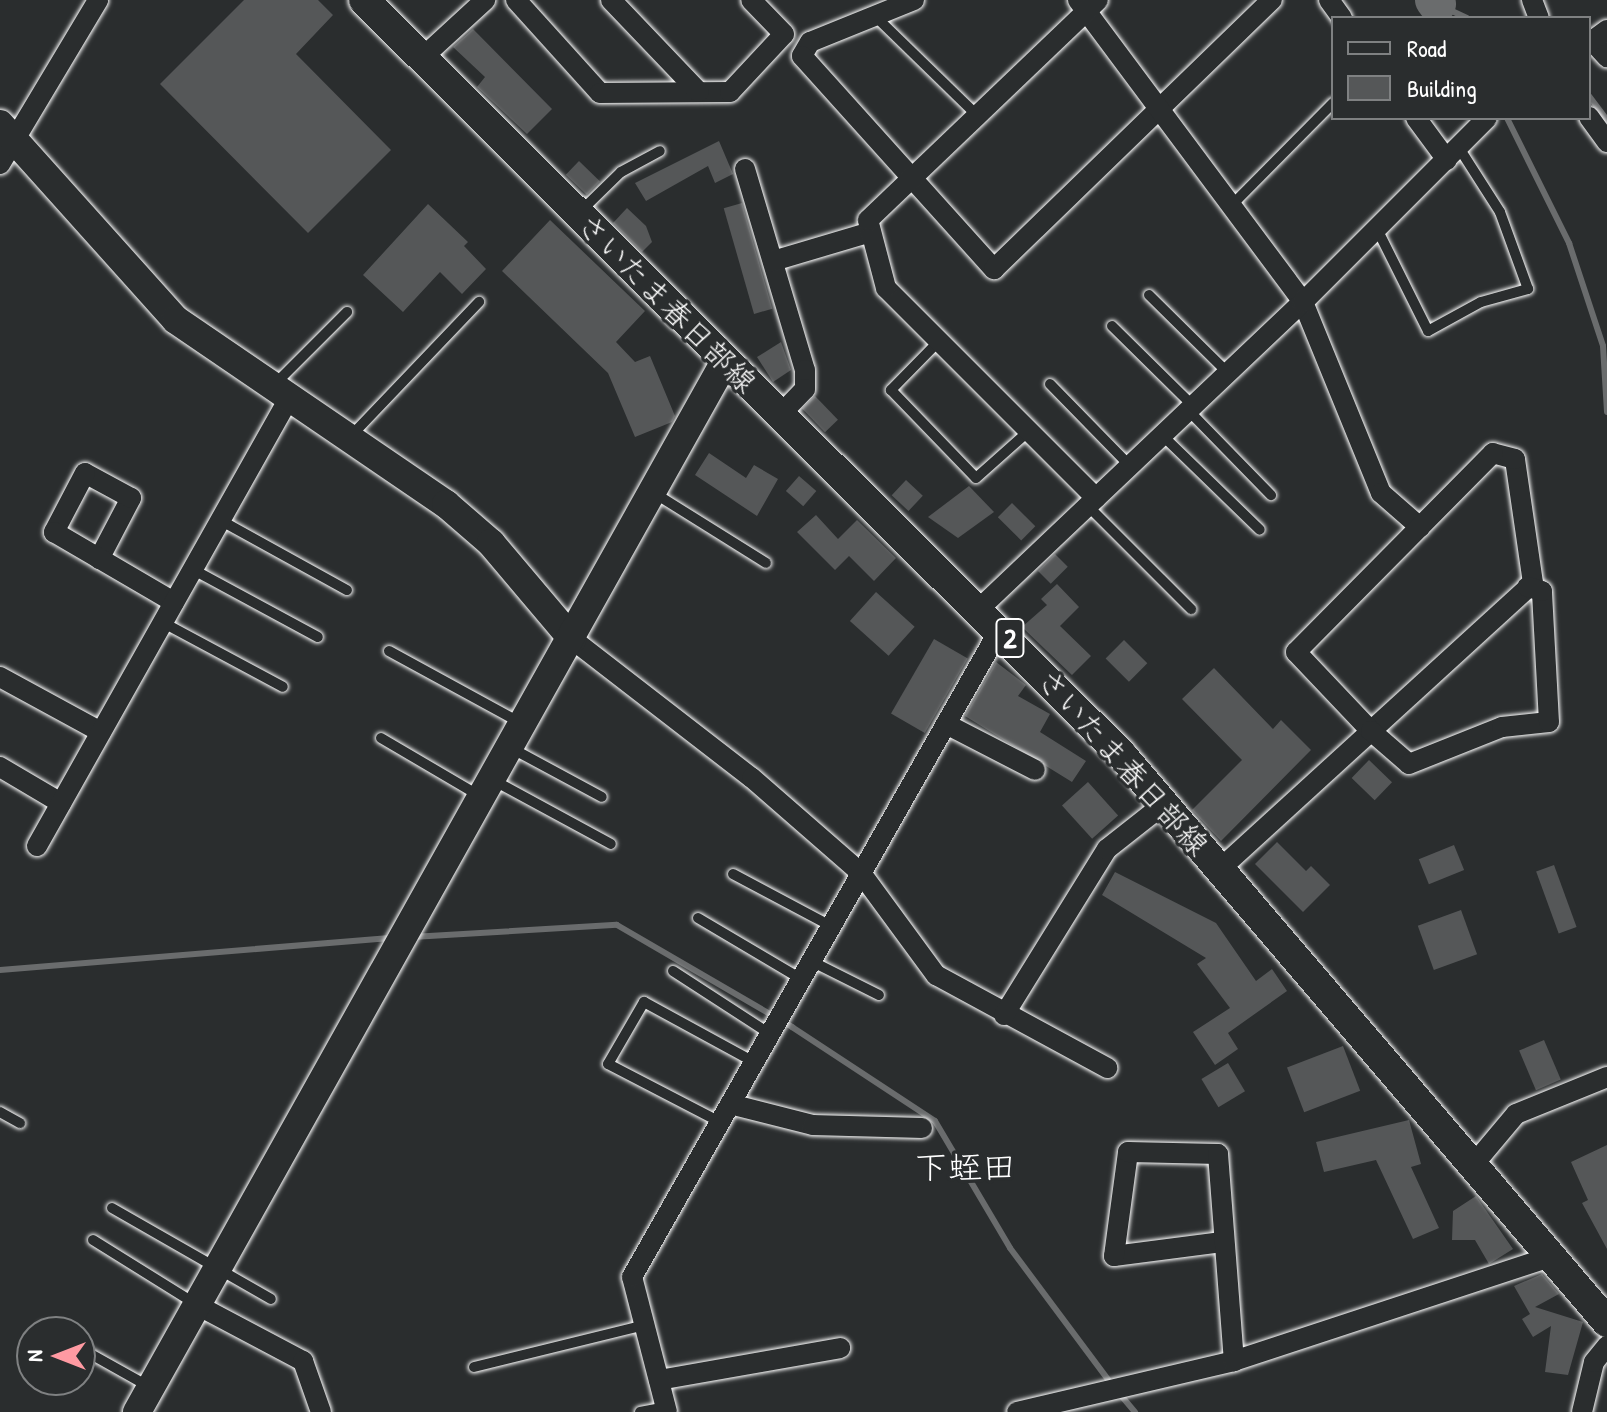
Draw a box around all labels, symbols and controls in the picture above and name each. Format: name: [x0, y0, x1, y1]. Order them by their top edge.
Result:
legend: [1331, 16, 1591, 120]
text: Road: [1407, 32, 1446, 64]
text: Building: [1407, 72, 1477, 104]
street label: さいたま春日部線: [569, 205, 765, 401]
road number: 2: [994, 614, 1026, 662]
street label: さいたま春日部線: [1029, 661, 1217, 863]
district label: 下蛭田: [914, 1148, 1016, 1188]
north arrow: [16, 1316, 96, 1396]
text: N: [19, 1350, 49, 1362]

